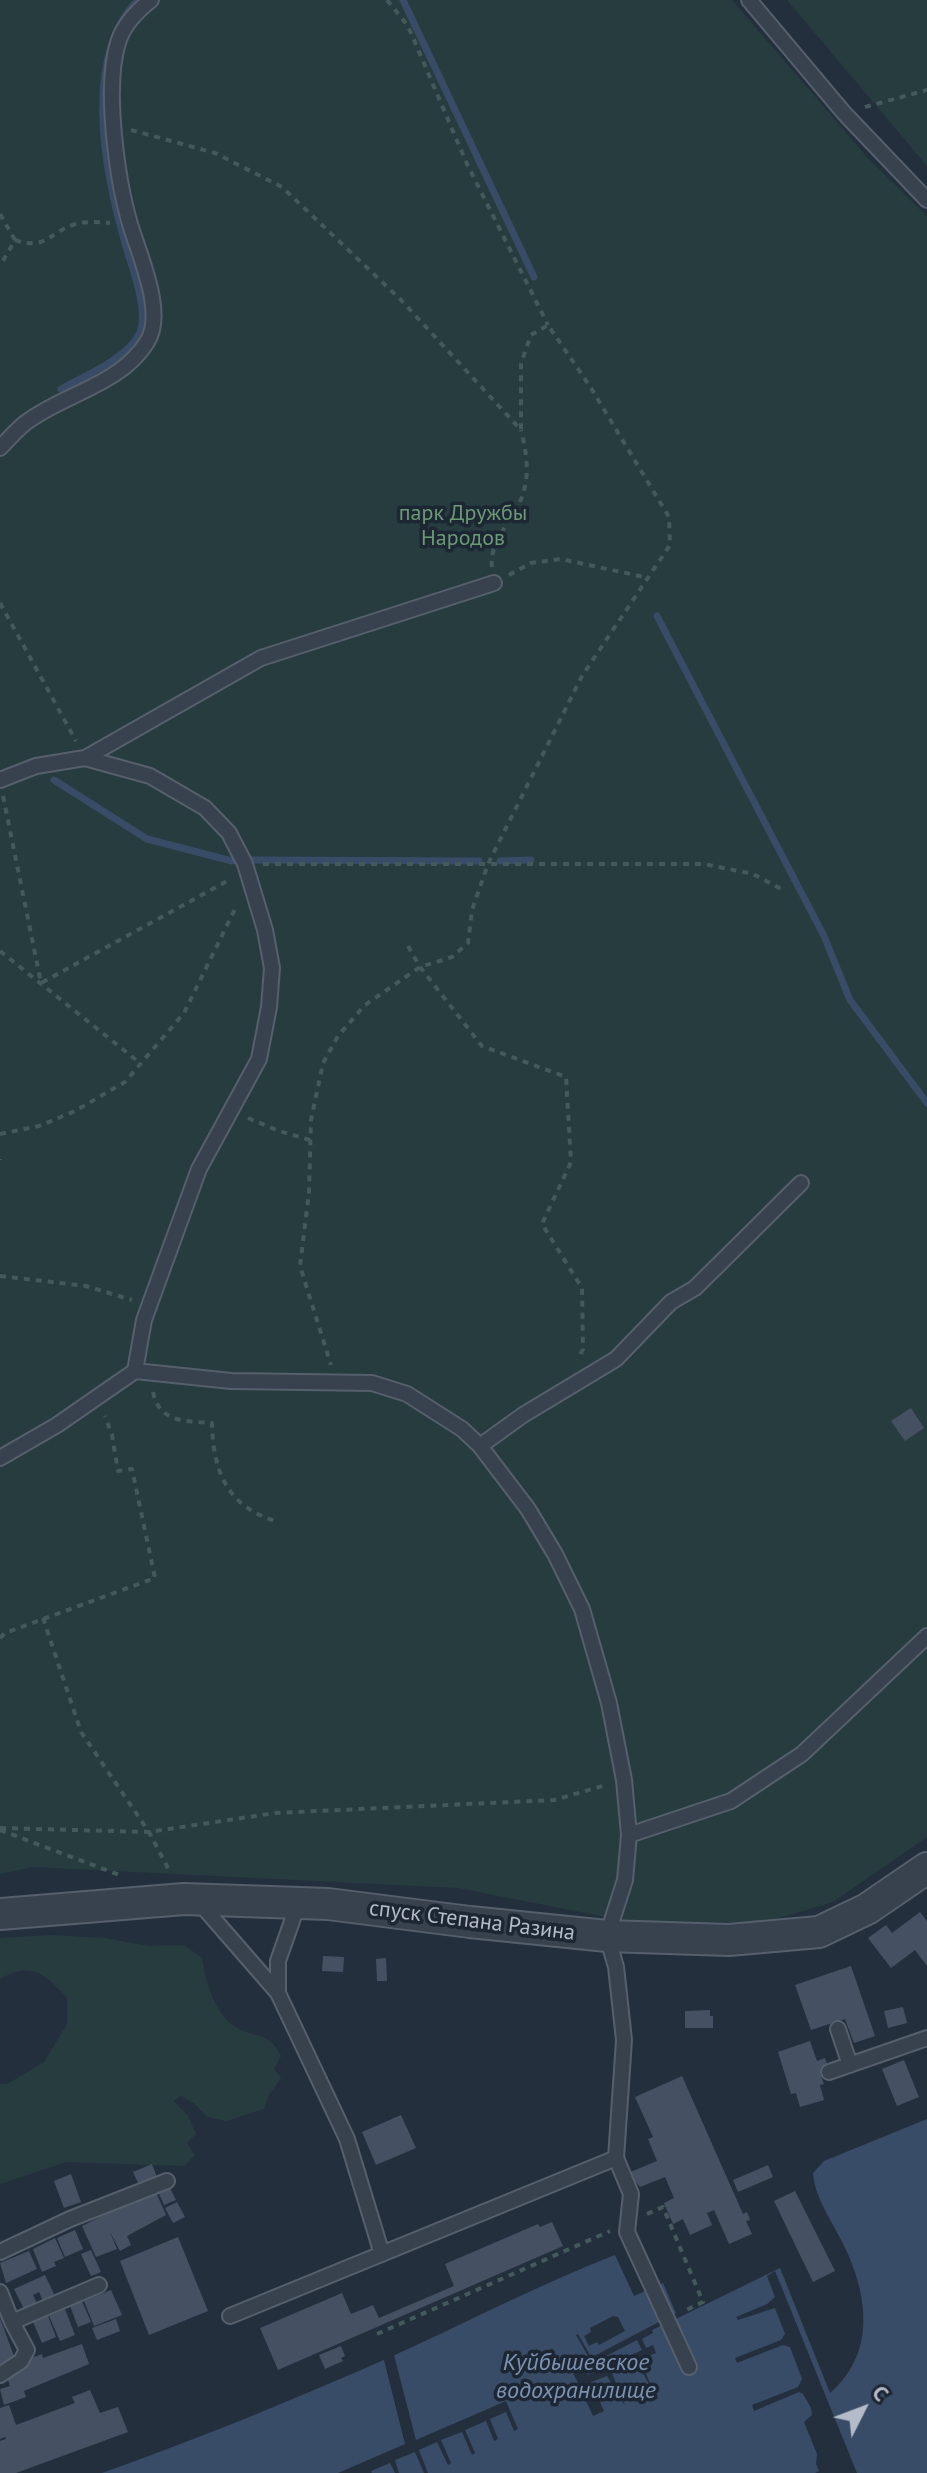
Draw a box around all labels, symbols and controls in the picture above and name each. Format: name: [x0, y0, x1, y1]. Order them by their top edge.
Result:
park label: парк Дружбы Народов: [399, 501, 527, 552]
street label: спуск Степана Разина: [368, 1895, 576, 1947]
water label: Куйбышевское водохранилище: [496, 2349, 656, 2405]
north arrow: [823, 2369, 903, 2449]
text: С: [866, 2379, 895, 2407]

